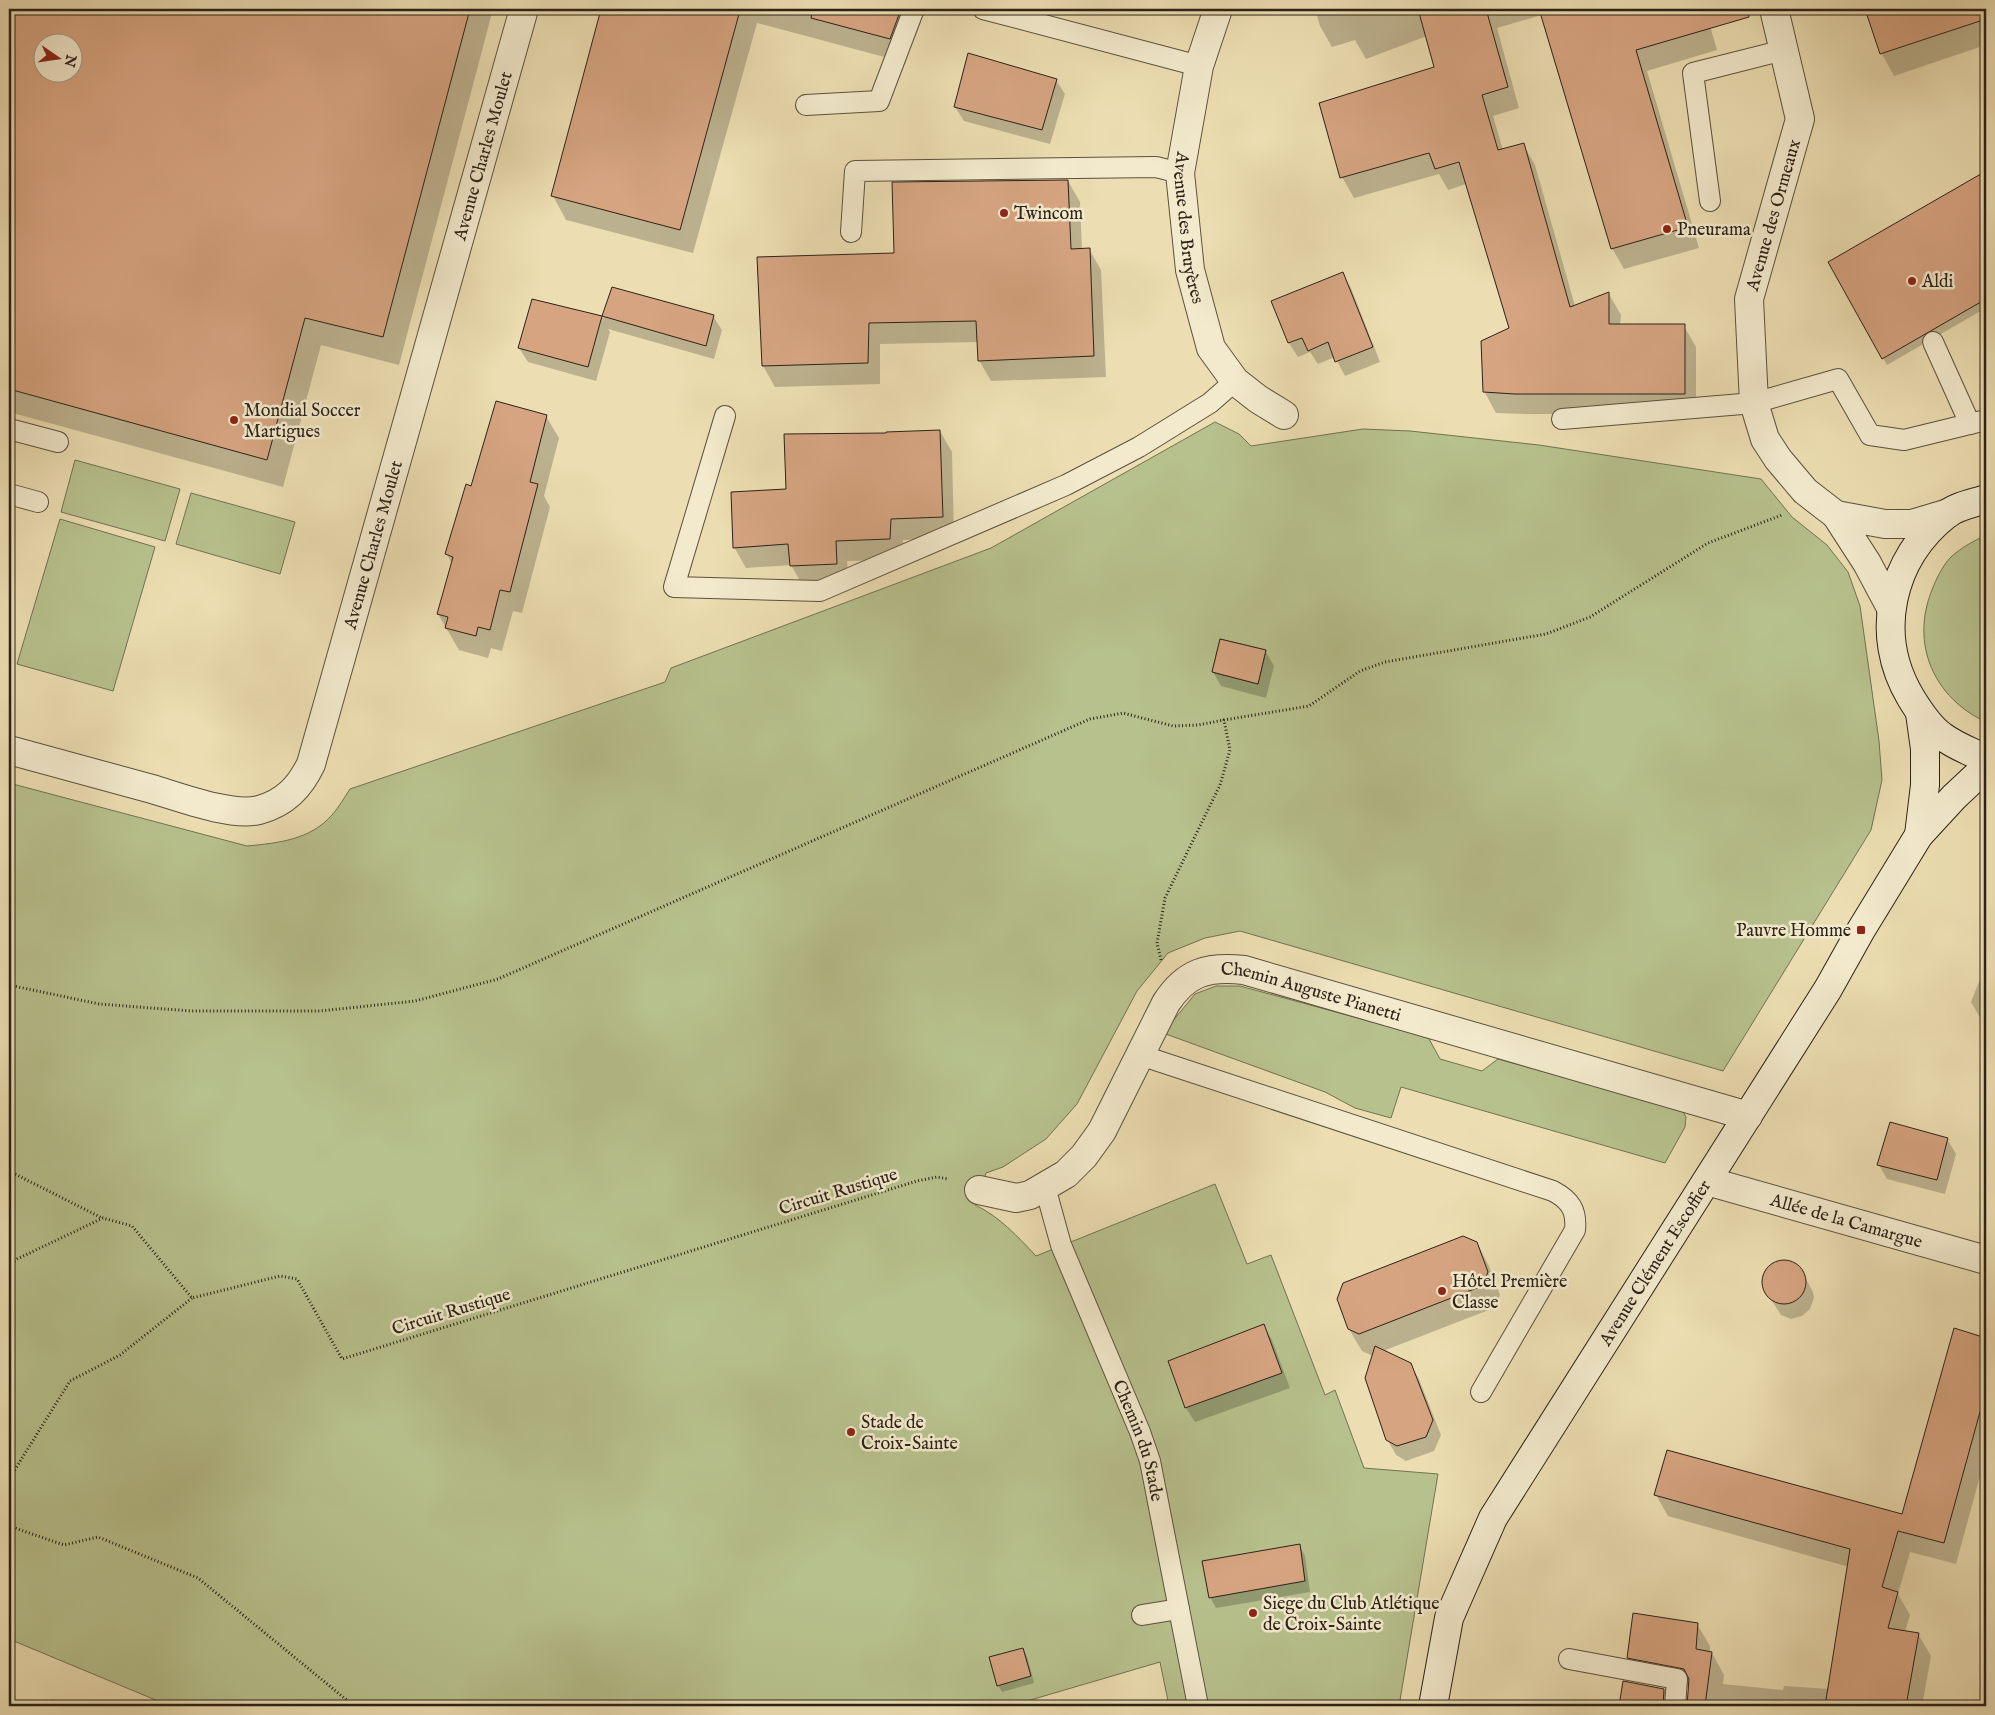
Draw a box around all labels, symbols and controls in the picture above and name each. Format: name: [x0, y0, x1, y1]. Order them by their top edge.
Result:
north arrow: [32, 32, 82, 82]
text: N: [60, 52, 80, 69]
street label: Avenue Charles Moulet: [449, 69, 519, 244]
street label: Avenue des Ormeaux: [1742, 137, 1807, 295]
street label: Avenue des Bruyères: [1167, 149, 1209, 306]
place label: Twincom: [1014, 203, 1083, 226]
marker: Twincom: [998, 207, 1010, 219]
place label: Pneurama: [1677, 219, 1751, 242]
marker: Pneurama: [1661, 223, 1673, 235]
place label: Aldi: [1921, 271, 1954, 294]
marker: Aldi: [1906, 275, 1918, 287]
place label: Mondial Soccer Martigues: [244, 400, 361, 444]
marker: Mondial Soccer Martigues: [228, 414, 240, 426]
street label: Avenue Charles Moulet: [339, 458, 409, 633]
place label: Pauvre Homme: [1736, 920, 1851, 943]
marker: Pauvre Homme: [1855, 924, 1867, 936]
street label: Chemin Auguste Pianetti: [1221, 959, 1404, 1028]
street label: Circuit Rustique: [776, 1163, 901, 1221]
street label: Avenue Clément Escoffier: [1594, 1176, 1717, 1351]
street label: Allée de la Camargue: [1766, 1189, 1925, 1254]
place label: Hôtel Première Classe: [1452, 1271, 1567, 1315]
street label: Circuit Rustique: [389, 1283, 514, 1341]
marker: Hôtel Première Classe: [1436, 1285, 1448, 1297]
street label: Chemin du Stade: [1106, 1377, 1168, 1503]
place label: Stade de Croix-Sainte: [861, 1412, 958, 1456]
marker: Stade de Croix-Sainte: [845, 1426, 857, 1438]
place label: Siege du Club Atlétique de Croix-Sainte: [1263, 1593, 1440, 1637]
marker: Siege du Club Atlétique de Croix-Sainte: [1247, 1607, 1259, 1619]

